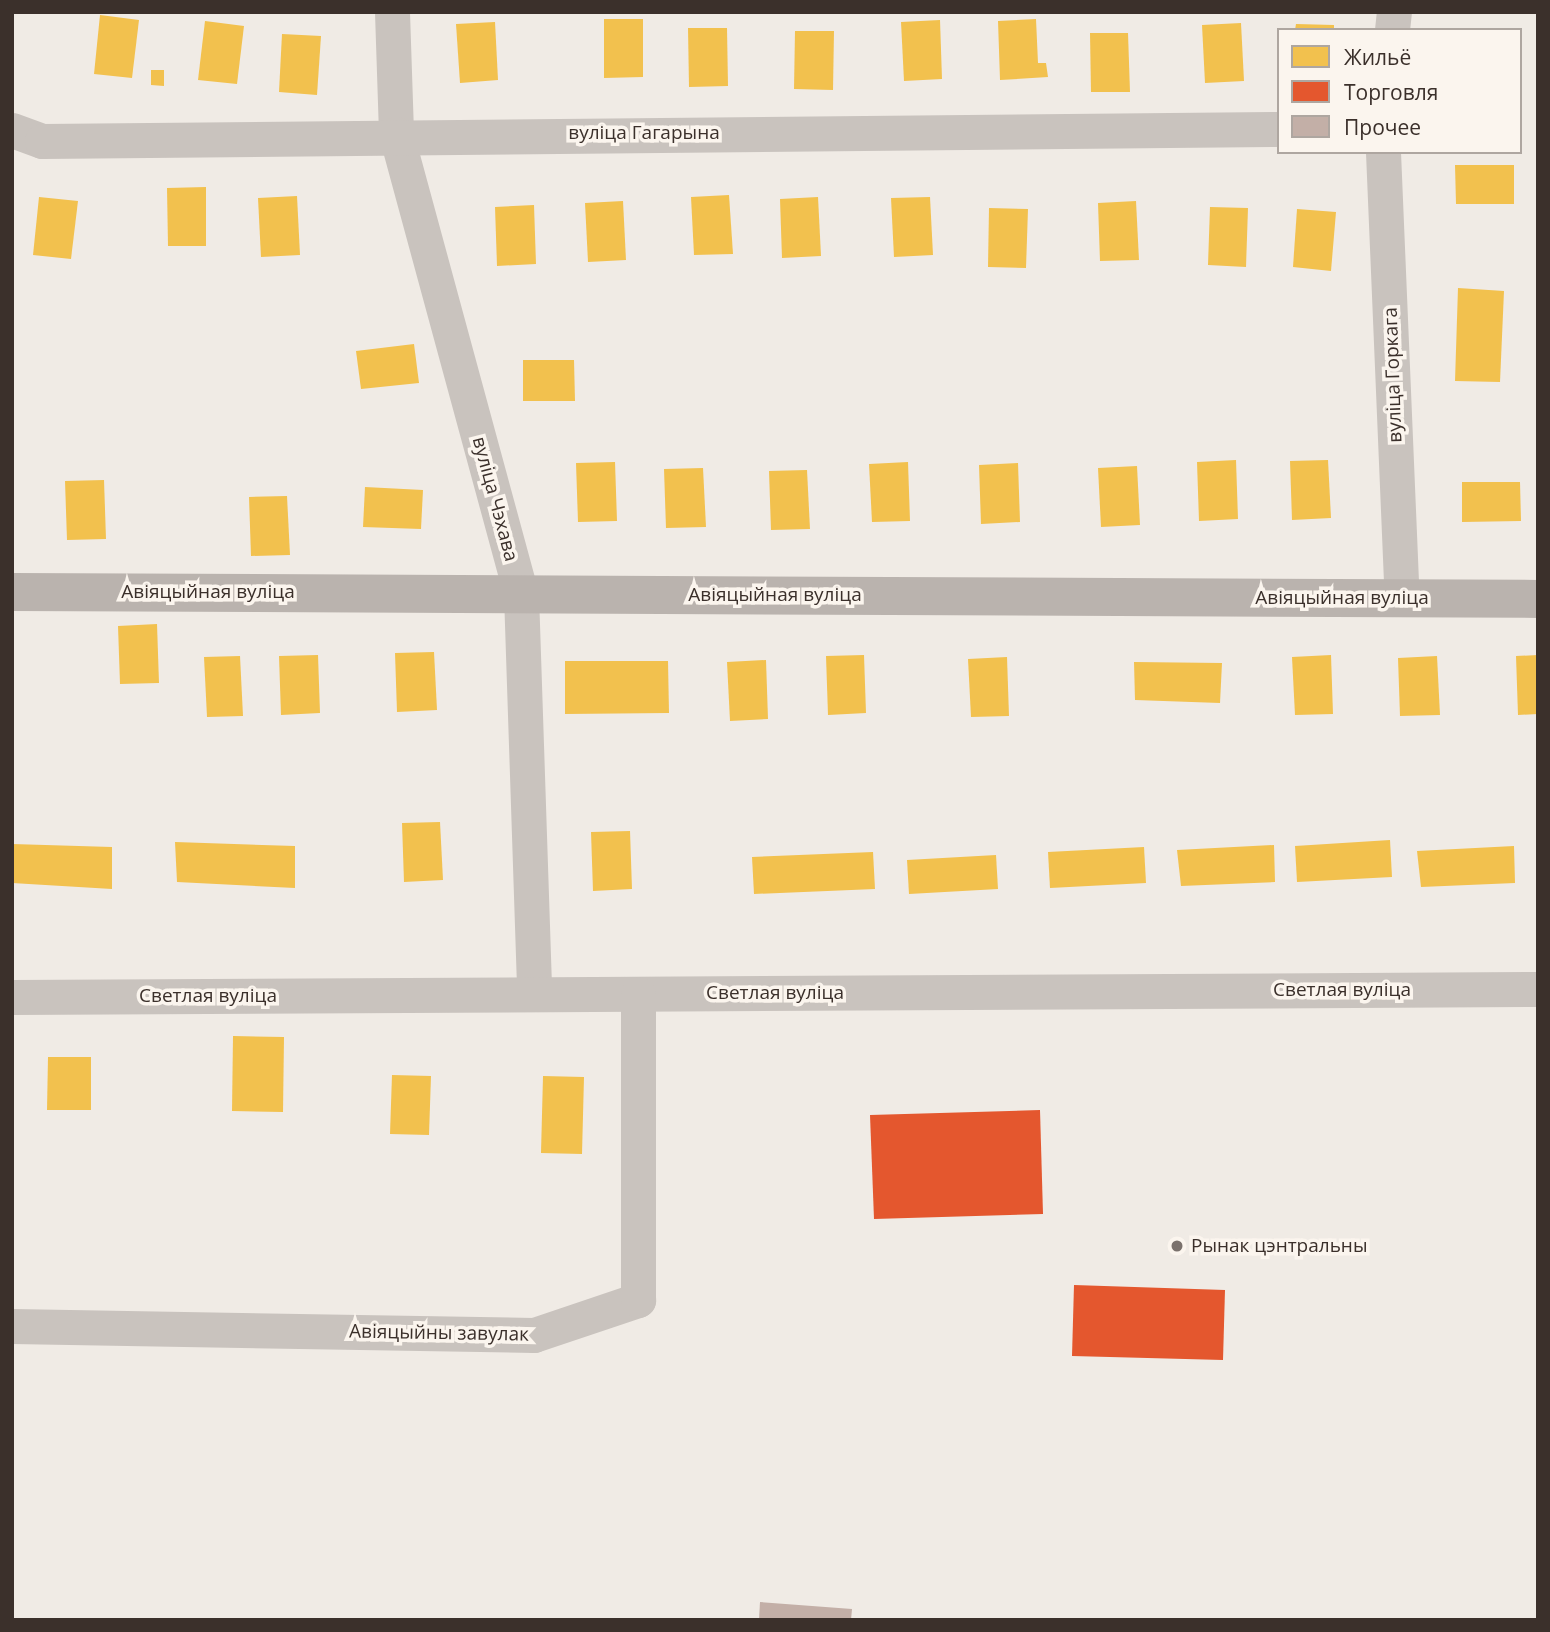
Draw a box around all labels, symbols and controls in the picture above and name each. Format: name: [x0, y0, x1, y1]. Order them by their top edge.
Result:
legend: [1277, 28, 1522, 154]
text: Жильё: [1344, 43, 1411, 71]
text: Торговля: [1344, 78, 1438, 106]
text: Прочее: [1344, 113, 1421, 141]
street label: вуліца Гагарына: [568, 122, 720, 144]
street label: вуліца Горкага: [1379, 307, 1407, 443]
street label: вуліца Чэхава: [467, 434, 523, 564]
street label: Авіяцыйная вуліца: [121, 581, 295, 603]
street label: Авіяцыйная вуліца: [688, 584, 862, 606]
street label: Авіяцыйная вуліца: [1255, 587, 1429, 609]
street label: Светлая вуліца: [1273, 979, 1411, 1001]
street label: Светлая вуліца: [706, 982, 844, 1004]
street label: Светлая вуліца: [139, 985, 277, 1007]
place label: Рынак цэнтральны: [1191, 1235, 1367, 1257]
marker: Рынак цэнтральны: [1169, 1238, 1185, 1254]
street label: Авіяцыйны завулак: [349, 1320, 529, 1346]

